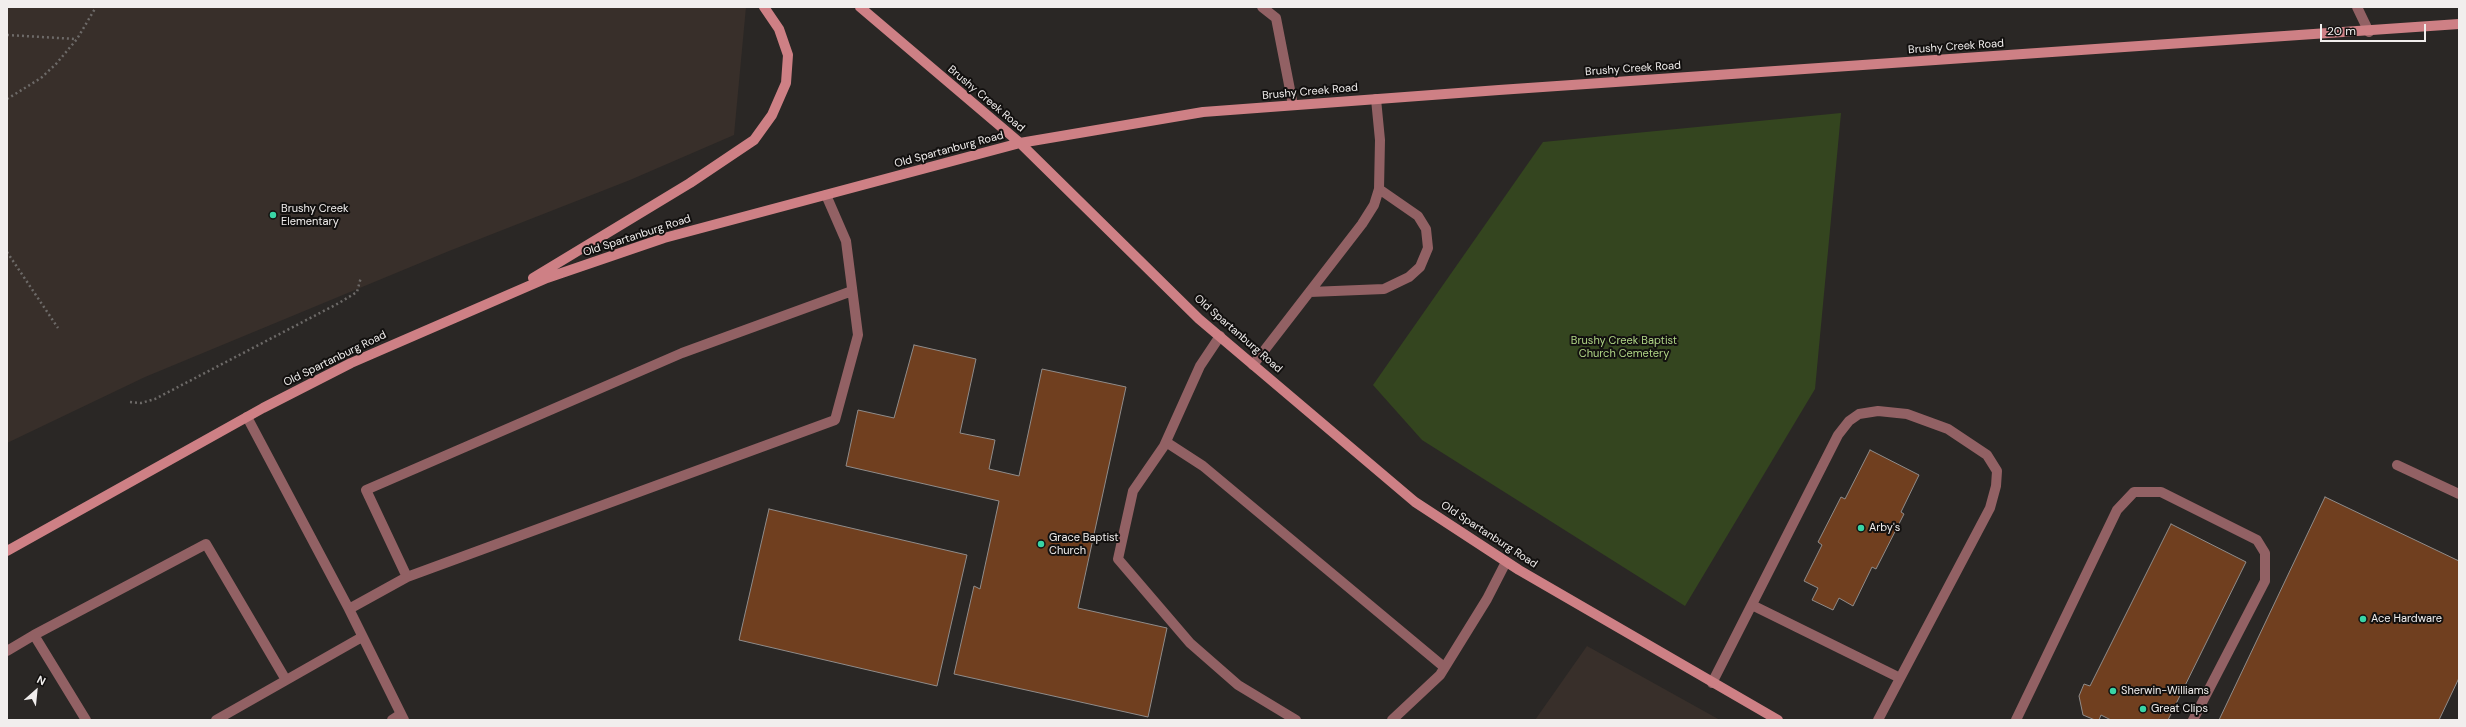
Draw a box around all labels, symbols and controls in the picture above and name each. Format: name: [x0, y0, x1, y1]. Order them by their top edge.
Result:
scale bar: [2322, 16, 2428, 42]
text: 20 m: [2327, 23, 2356, 39]
street label: Brushy Creek Road: [1908, 37, 2004, 57]
street label: Brushy Creek Road: [1585, 59, 1681, 79]
street label: Brushy Creek Road: [945, 63, 1027, 135]
street label: Brushy Creek Road: [1262, 81, 1358, 103]
street label: Old Spartanburg Road: [893, 129, 1005, 171]
place label: Brushy Creek Elementary: [281, 202, 349, 228]
marker: Brushy Creek Elementary: [268, 210, 278, 220]
street label: Old Spartanburg Road: [581, 212, 693, 260]
street label: Old Spartanburg Road: [1191, 292, 1285, 376]
street label: Old Spartanburg Road: [282, 328, 388, 390]
park label: Brushy Creek Baptist Church Cemetery: [1571, 334, 1677, 360]
street label: Old Spartanburg Road: [1438, 499, 1540, 571]
place label: Arby's: [1869, 521, 1900, 535]
marker: Arby's: [1856, 523, 1866, 533]
place label: Grace Baptist Church: [1049, 531, 1119, 557]
marker: Grace Baptist Church: [1036, 539, 1046, 549]
place label: Ace Hardware: [2371, 612, 2442, 626]
marker: Ace Hardware: [2358, 614, 2368, 624]
north arrow: [16, 671, 56, 711]
text: N: [35, 672, 48, 688]
place label: Sherwin-Williams: [2121, 684, 2209, 698]
marker: Sherwin-Williams: [2108, 686, 2118, 696]
place label: Great Clips: [2151, 702, 2208, 716]
marker: Great Clips: [2138, 704, 2148, 714]

